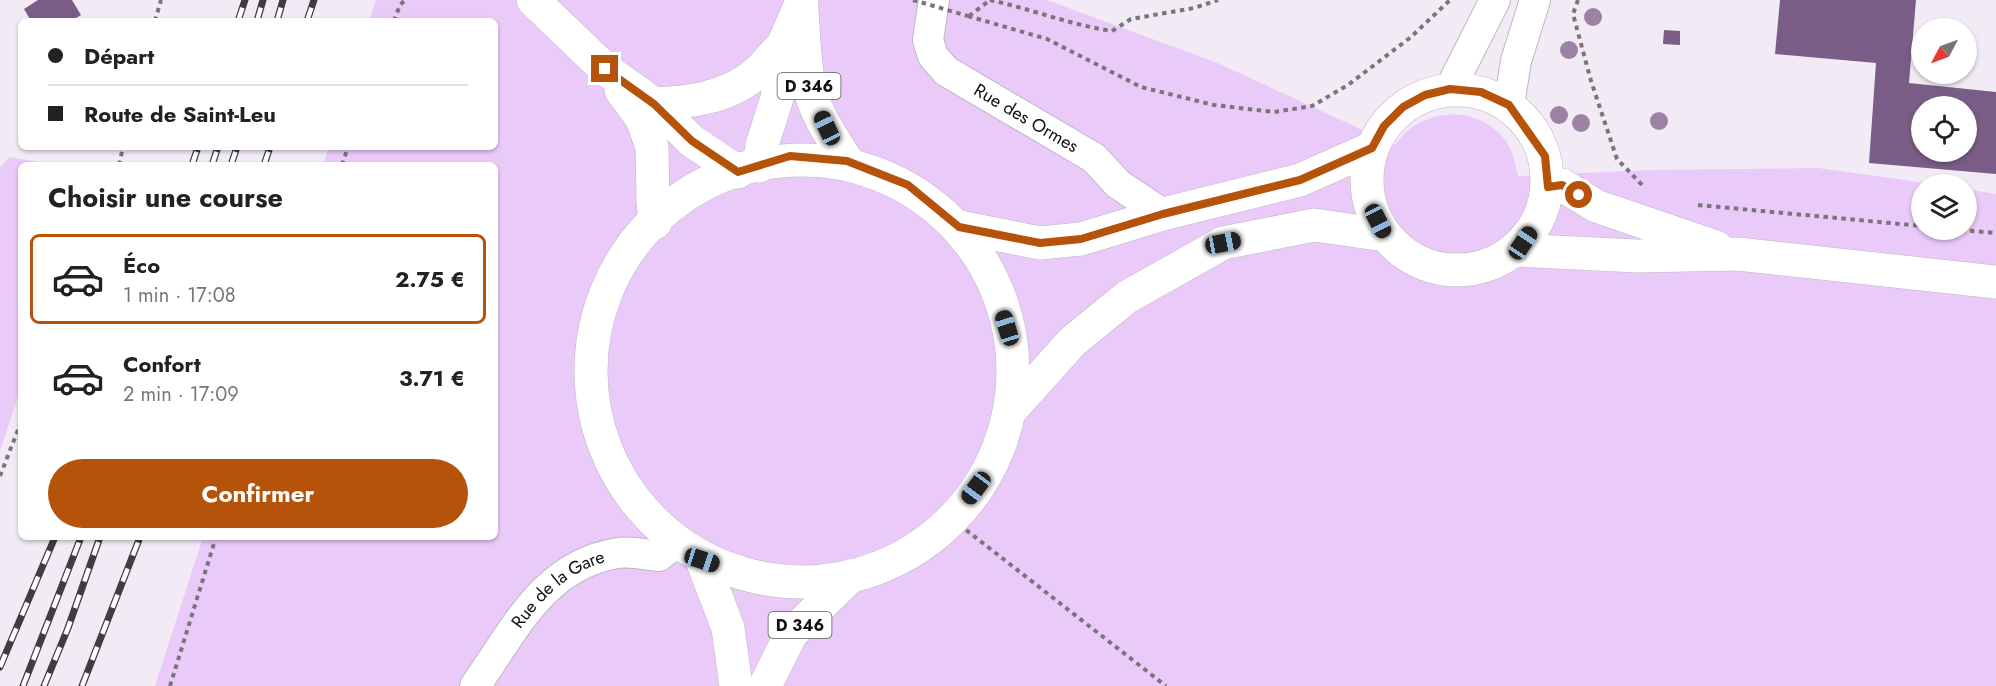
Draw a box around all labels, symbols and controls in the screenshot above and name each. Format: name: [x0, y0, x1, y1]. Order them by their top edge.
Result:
north arrow: [1911, 18, 1977, 84]
map controls: [1911, 18, 1977, 240]
text: Départ: [84, 40, 154, 72]
route end: [591, 55, 618, 82]
road number: D 346: [778, 73, 840, 99]
street label: Rue des Ormes: [969, 77, 1083, 159]
button: locate: [1911, 96, 1977, 162]
text: Route de Saint-Leu: [84, 98, 276, 130]
car: [811, 108, 843, 148]
button: layers: [1911, 174, 1977, 240]
text: Choisir une course: [48, 178, 283, 217]
route start: [1565, 181, 1592, 208]
car: [1362, 201, 1394, 241]
car: [1505, 223, 1541, 263]
car: [1204, 231, 1242, 255]
text: Éco: [123, 249, 160, 281]
icon: car: [51, 252, 105, 306]
text: 2.75 €: [395, 263, 465, 295]
text: 1 min · 17:08: [123, 281, 236, 310]
car: [993, 308, 1021, 348]
text: Confort: [123, 348, 201, 380]
icon: car: [51, 351, 105, 405]
text: 3.71 €: [399, 362, 465, 394]
text: 2 min · 17:09: [123, 380, 239, 409]
button: Confirmer: [48, 459, 468, 528]
car: [958, 468, 994, 508]
street label: Rue de la Gare: [505, 544, 608, 634]
car: [682, 546, 722, 574]
road number: D 346: [768, 612, 832, 638]

